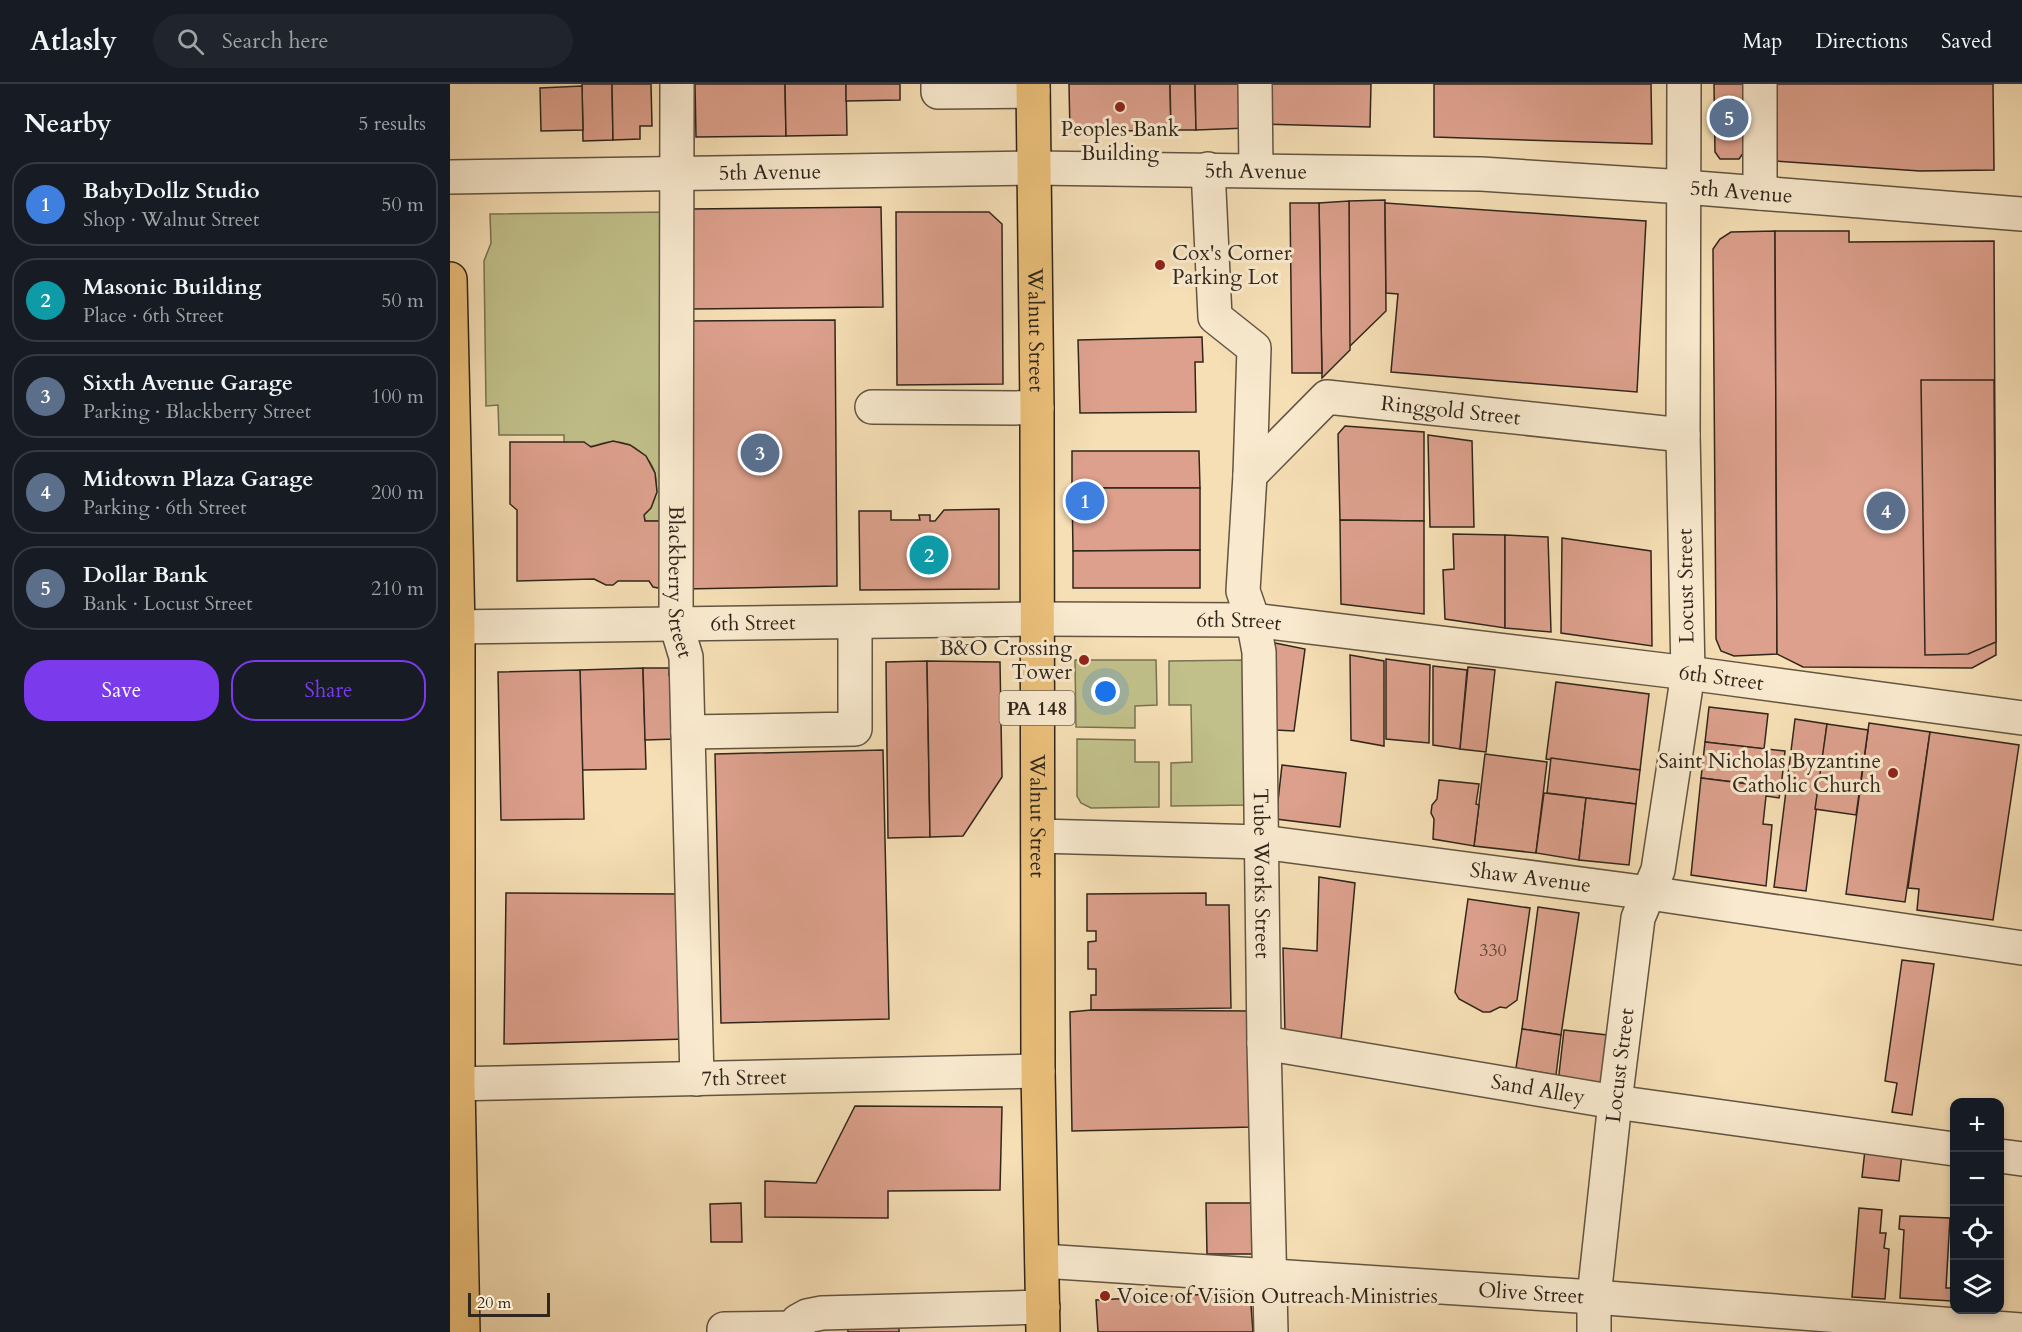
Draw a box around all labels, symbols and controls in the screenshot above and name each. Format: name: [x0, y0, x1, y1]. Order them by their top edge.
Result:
search box: [153, 14, 573, 68]
text: Atlasly: [30, 22, 117, 60]
icon: search: [174, 25, 207, 58]
text: Search here: [222, 26, 328, 56]
text: Map: [1742, 27, 1782, 56]
text: Directions: [1815, 27, 1908, 56]
text: Saved: [1941, 27, 1992, 56]
pin: 5: [1710, 96, 1748, 141]
marker: Peoples Bank Building: [1113, 100, 1127, 114]
text: Nearby: [24, 106, 112, 141]
text: 5 results: [358, 110, 426, 137]
place label: Peoples Bank Building: [1061, 115, 1180, 168]
street label: 5th Avenue: [1204, 156, 1307, 186]
street label: 5th Avenue: [718, 157, 822, 187]
street label: 5th Avenue: [1689, 173, 1794, 210]
text: BabyDollz Studio: [83, 176, 260, 206]
text: 1: [40, 191, 51, 218]
text: 50 m: [381, 191, 424, 218]
text: Shop · Walnut Street: [83, 206, 259, 233]
place label: Cox's Corner Parking Lot: [1172, 239, 1292, 292]
marker: Cox's Corner Parking Lot: [1153, 258, 1167, 272]
street label: Walnut Street: [1021, 267, 1051, 392]
text: Masonic Building: [83, 272, 261, 302]
text: 2: [40, 287, 51, 314]
text: 50 m: [381, 287, 424, 314]
text: Place · 6th Street: [83, 302, 224, 329]
text: Sixth Avenue Garage: [83, 368, 293, 398]
text: 3: [40, 383, 51, 410]
text: 100 m: [371, 383, 424, 410]
street label: Ringgold Street: [1380, 388, 1522, 432]
text: Parking · Blackberry Street: [83, 398, 311, 425]
pin: 3: [740, 430, 780, 476]
text: Midtown Plaza Garage: [83, 464, 313, 494]
pin: 1: [1066, 478, 1104, 524]
text: 4: [40, 479, 51, 506]
text: 200 m: [371, 479, 424, 506]
pin: 4: [1866, 488, 1906, 534]
text: Parking · 6th Street: [83, 494, 247, 521]
street label: Blackberry Street: [661, 505, 700, 662]
street label: Locust Street: [1670, 528, 1702, 644]
pin: 2: [910, 532, 948, 578]
text: Dollar Bank: [83, 560, 208, 590]
text: 5: [40, 575, 51, 602]
text: 210 m: [371, 575, 424, 602]
text: Bank · Locust Street: [83, 590, 253, 617]
street label: 6th Street: [1196, 605, 1283, 638]
street label: 6th Street: [710, 608, 796, 638]
place label: B&O Crossing Tower: [940, 634, 1072, 687]
marker: B&O Crossing Tower: [1077, 653, 1091, 667]
street label: 6th Street: [1677, 658, 1766, 698]
button: Save: [24, 660, 219, 721]
button: Share: [231, 660, 426, 721]
your location: [1091, 677, 1120, 706]
road number: PA 148: [1000, 691, 1074, 725]
place label: Saint Nicholas Byzantine Catholic Church: [1658, 747, 1881, 800]
street label: Walnut Street: [1023, 753, 1052, 878]
marker: Saint Nicholas Byzantine Catholic Church: [1886, 766, 1900, 780]
street label: Tube Works Street: [1246, 788, 1277, 959]
street label: Shaw Avenue: [1468, 855, 1593, 900]
house number: 330: [1479, 938, 1507, 963]
street label: Locust Street: [1598, 1006, 1641, 1124]
street label: 7th Street: [701, 1062, 787, 1093]
street label: Sand Alley: [1489, 1067, 1587, 1111]
map controls: [1950, 1098, 2004, 1314]
button: +: [1950, 1098, 2004, 1152]
button: −: [1950, 1152, 2004, 1206]
button: locate: [1950, 1206, 2004, 1260]
button: layers: [1950, 1260, 2004, 1314]
street label: Olive Street: [1477, 1275, 1585, 1311]
place label: Voice of Vision Outreach Ministries: [1117, 1282, 1438, 1311]
marker: Voice of Vision Outreach Ministries: [1098, 1289, 1112, 1303]
scale bar: [468, 1290, 550, 1318]
text: 20 m: [477, 1292, 511, 1314]

